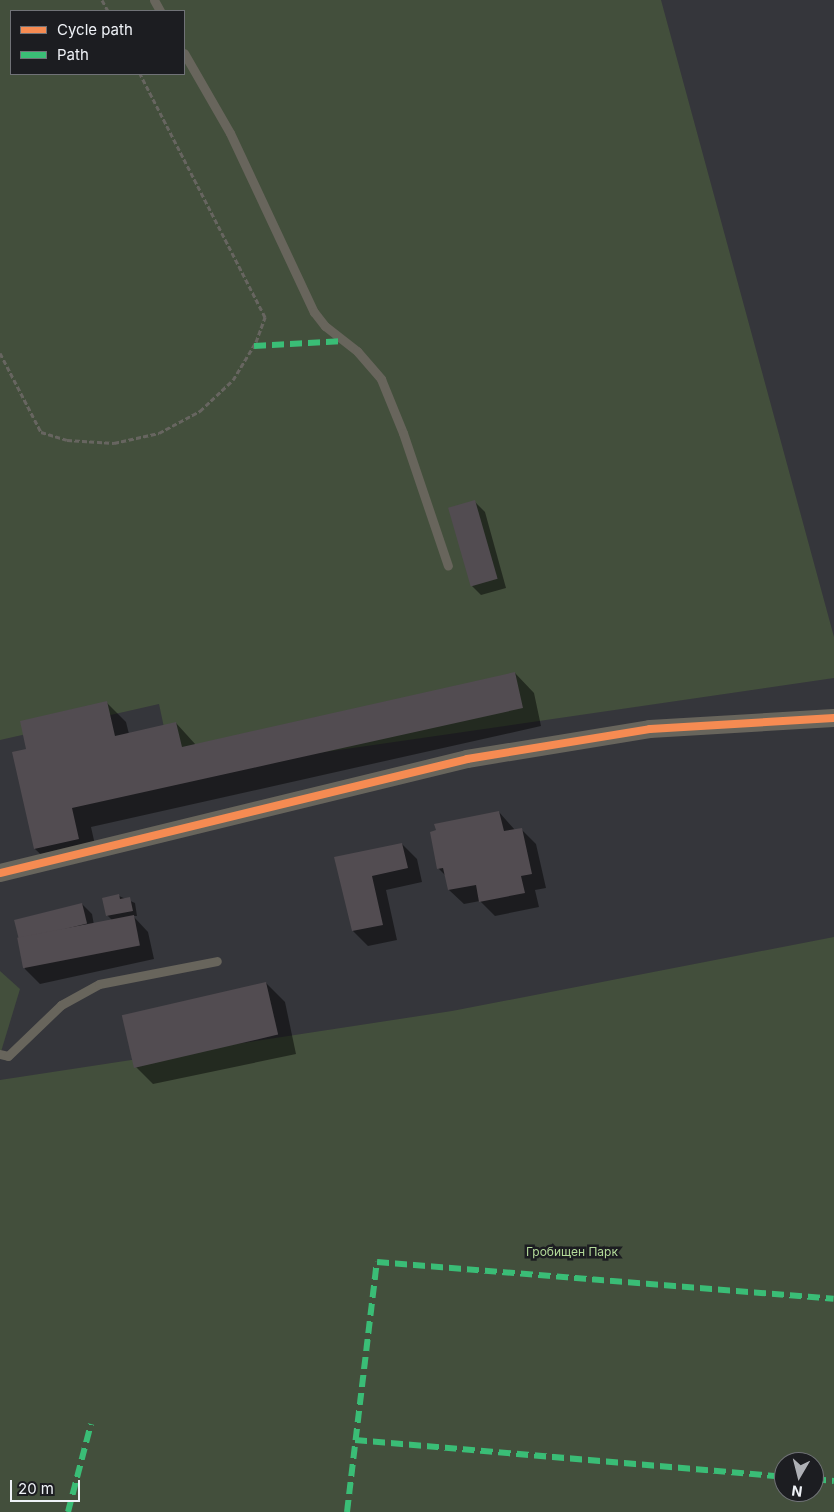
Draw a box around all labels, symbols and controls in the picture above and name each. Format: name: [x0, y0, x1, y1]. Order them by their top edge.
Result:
legend: [10, 10, 185, 75]
text: Cycle path: [57, 20, 133, 39]
text: Path: [57, 45, 89, 64]
park label: Гробищен Парк: [526, 1245, 618, 1259]
north arrow: [774, 1452, 824, 1502]
scale bar: [12, 1470, 82, 1502]
text: 20 m: [18, 1479, 54, 1498]
text: N: [791, 1482, 803, 1501]

